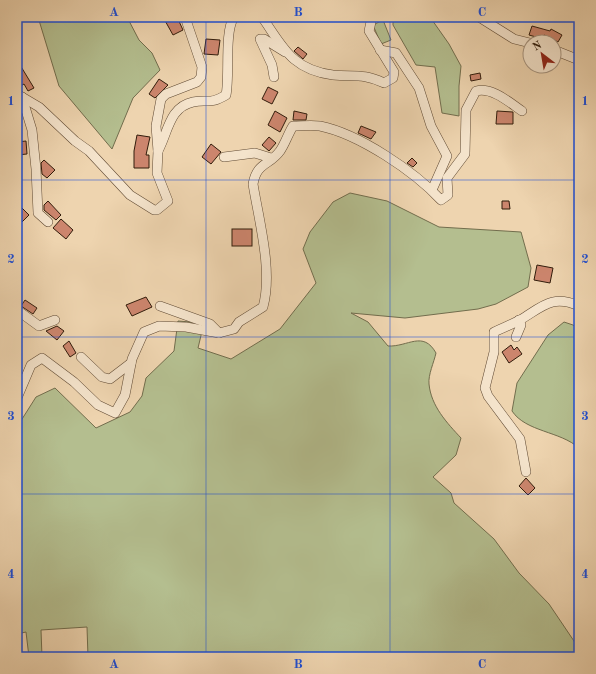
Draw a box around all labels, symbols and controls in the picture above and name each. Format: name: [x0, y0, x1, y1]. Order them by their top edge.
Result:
text: A: [109, 6, 119, 19]
text: B: [293, 6, 303, 19]
text: C: [478, 6, 486, 19]
north arrow: [522, 34, 562, 74]
text: N: [531, 40, 545, 54]
text: 1: [7, 95, 15, 108]
text: 1: [581, 95, 589, 108]
text: 2: [7, 253, 15, 266]
text: 2: [581, 253, 589, 266]
text: 3: [7, 410, 15, 423]
text: 3: [581, 410, 589, 423]
text: 4: [7, 568, 15, 581]
text: 4: [581, 568, 589, 581]
text: A: [109, 658, 119, 671]
text: B: [293, 658, 303, 671]
text: C: [478, 658, 486, 671]

